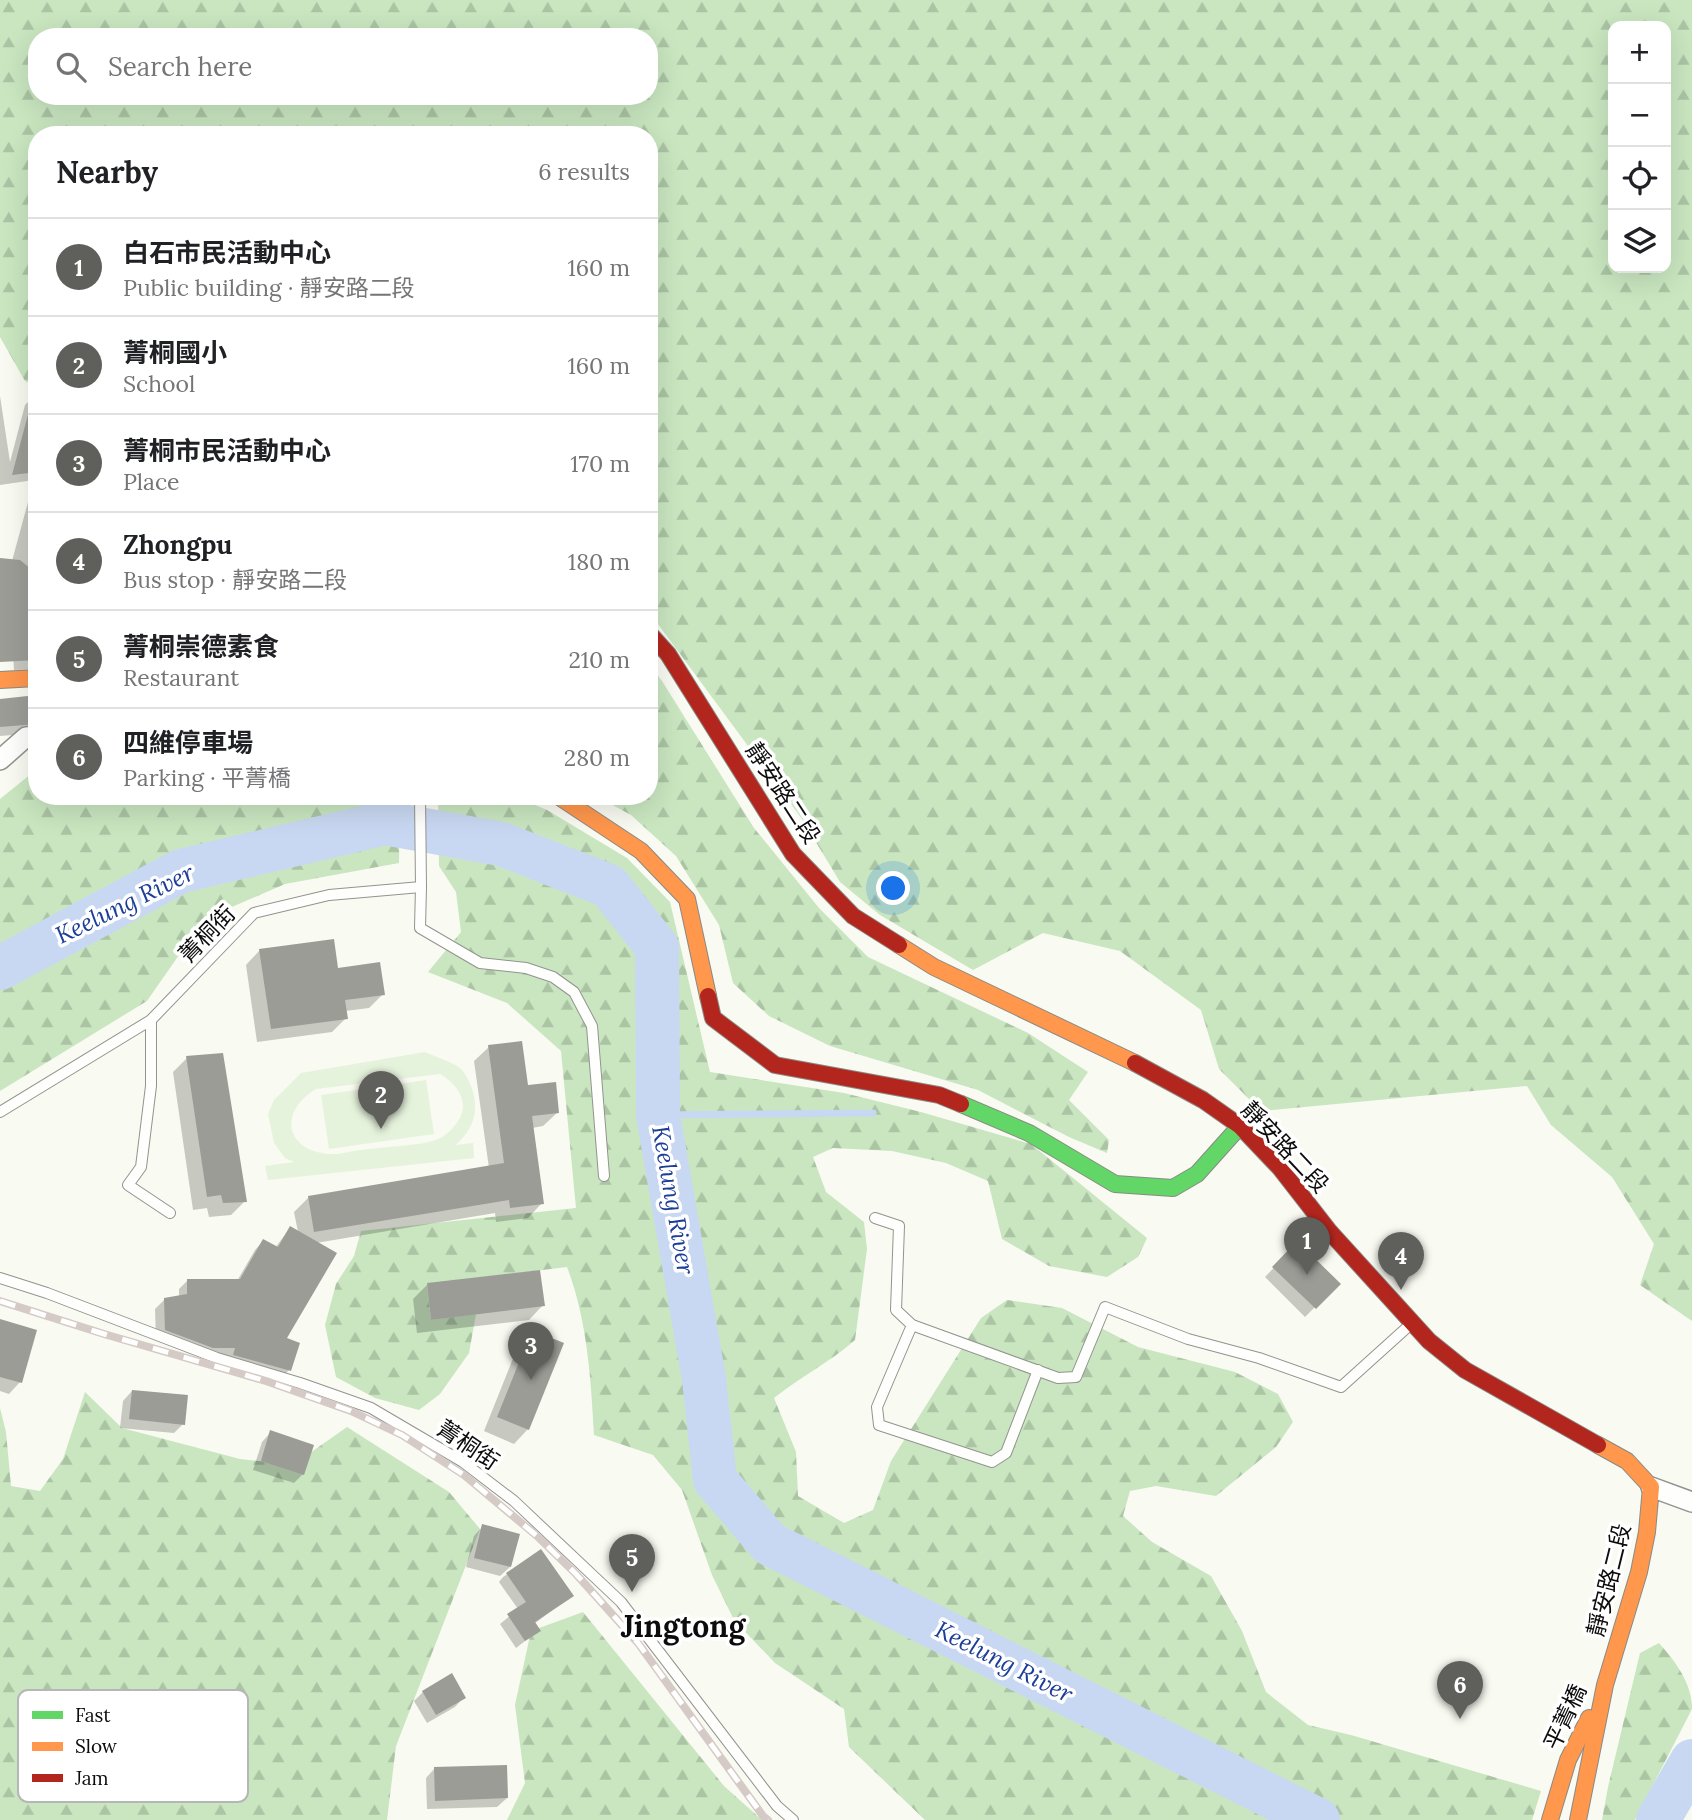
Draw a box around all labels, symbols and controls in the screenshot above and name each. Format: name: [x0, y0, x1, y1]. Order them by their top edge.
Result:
map controls: [1608, 21, 1671, 273]
button: +: [1608, 21, 1671, 84]
search box: [28, 28, 658, 105]
icon: search: [52, 48, 90, 86]
text: Search here: [108, 50, 252, 83]
button: −: [1608, 84, 1671, 147]
button: locate: [1608, 147, 1671, 210]
text: Nearby: [56, 153, 158, 191]
text: 6 results: [538, 157, 630, 186]
button: layers: [1608, 210, 1671, 273]
text: 白石市民活動中心: [123, 236, 331, 269]
text: 1: [74, 253, 84, 282]
text: 160 m: [567, 253, 630, 282]
text: Public building · 靜安路二段: [123, 273, 415, 302]
text: 菁桐國小: [123, 336, 227, 369]
text: 2: [73, 351, 85, 380]
text: 160 m: [567, 351, 630, 380]
text: School: [123, 369, 195, 398]
text: 菁桐市民活動中心: [123, 434, 331, 467]
text: 3: [73, 449, 85, 478]
text: 170 m: [570, 449, 630, 478]
text: Place: [123, 467, 180, 496]
text: Zhongpu: [123, 528, 232, 561]
text: 4: [73, 547, 85, 576]
text: 180 m: [568, 547, 630, 576]
text: Bus stop · 靜安路二段: [123, 565, 347, 594]
text: 菁桐崇德素食: [123, 630, 279, 663]
text: 5: [73, 645, 85, 674]
text: 210 m: [568, 645, 630, 674]
text: Restaurant: [123, 663, 239, 692]
text: 四維停車場: [123, 726, 253, 759]
street label: 靜安路二段: [740, 737, 827, 849]
text: 6: [72, 743, 86, 772]
text: 280 m: [564, 743, 630, 772]
text: Parking · 平菁橋: [123, 763, 291, 792]
water label: Keelung River: [50, 857, 199, 950]
your location: [876, 871, 910, 905]
street label: 菁桐街: [172, 899, 241, 969]
pin: 2: [358, 1071, 404, 1129]
street label: 靜安路二段: [1236, 1095, 1335, 1199]
water label: Keelung River: [645, 1123, 702, 1277]
pin: 1: [1284, 1217, 1330, 1275]
pin: 4: [1378, 1232, 1424, 1290]
pin: 3: [508, 1322, 554, 1380]
street label: 菁桐街: [432, 1413, 505, 1476]
street label: 靜安路二段: [1581, 1521, 1636, 1639]
pin: 5: [609, 1534, 655, 1592]
district label: Jingtong: [621, 1607, 746, 1646]
water label: Keelung River: [930, 1614, 1078, 1710]
pin: 6: [1437, 1661, 1483, 1719]
street label: 平菁橋: [1537, 1679, 1592, 1754]
legend: [18, 1690, 248, 1802]
text: Fast: [75, 1703, 111, 1727]
text: Slow: [75, 1734, 118, 1758]
text: Jam: [74, 1766, 109, 1790]

